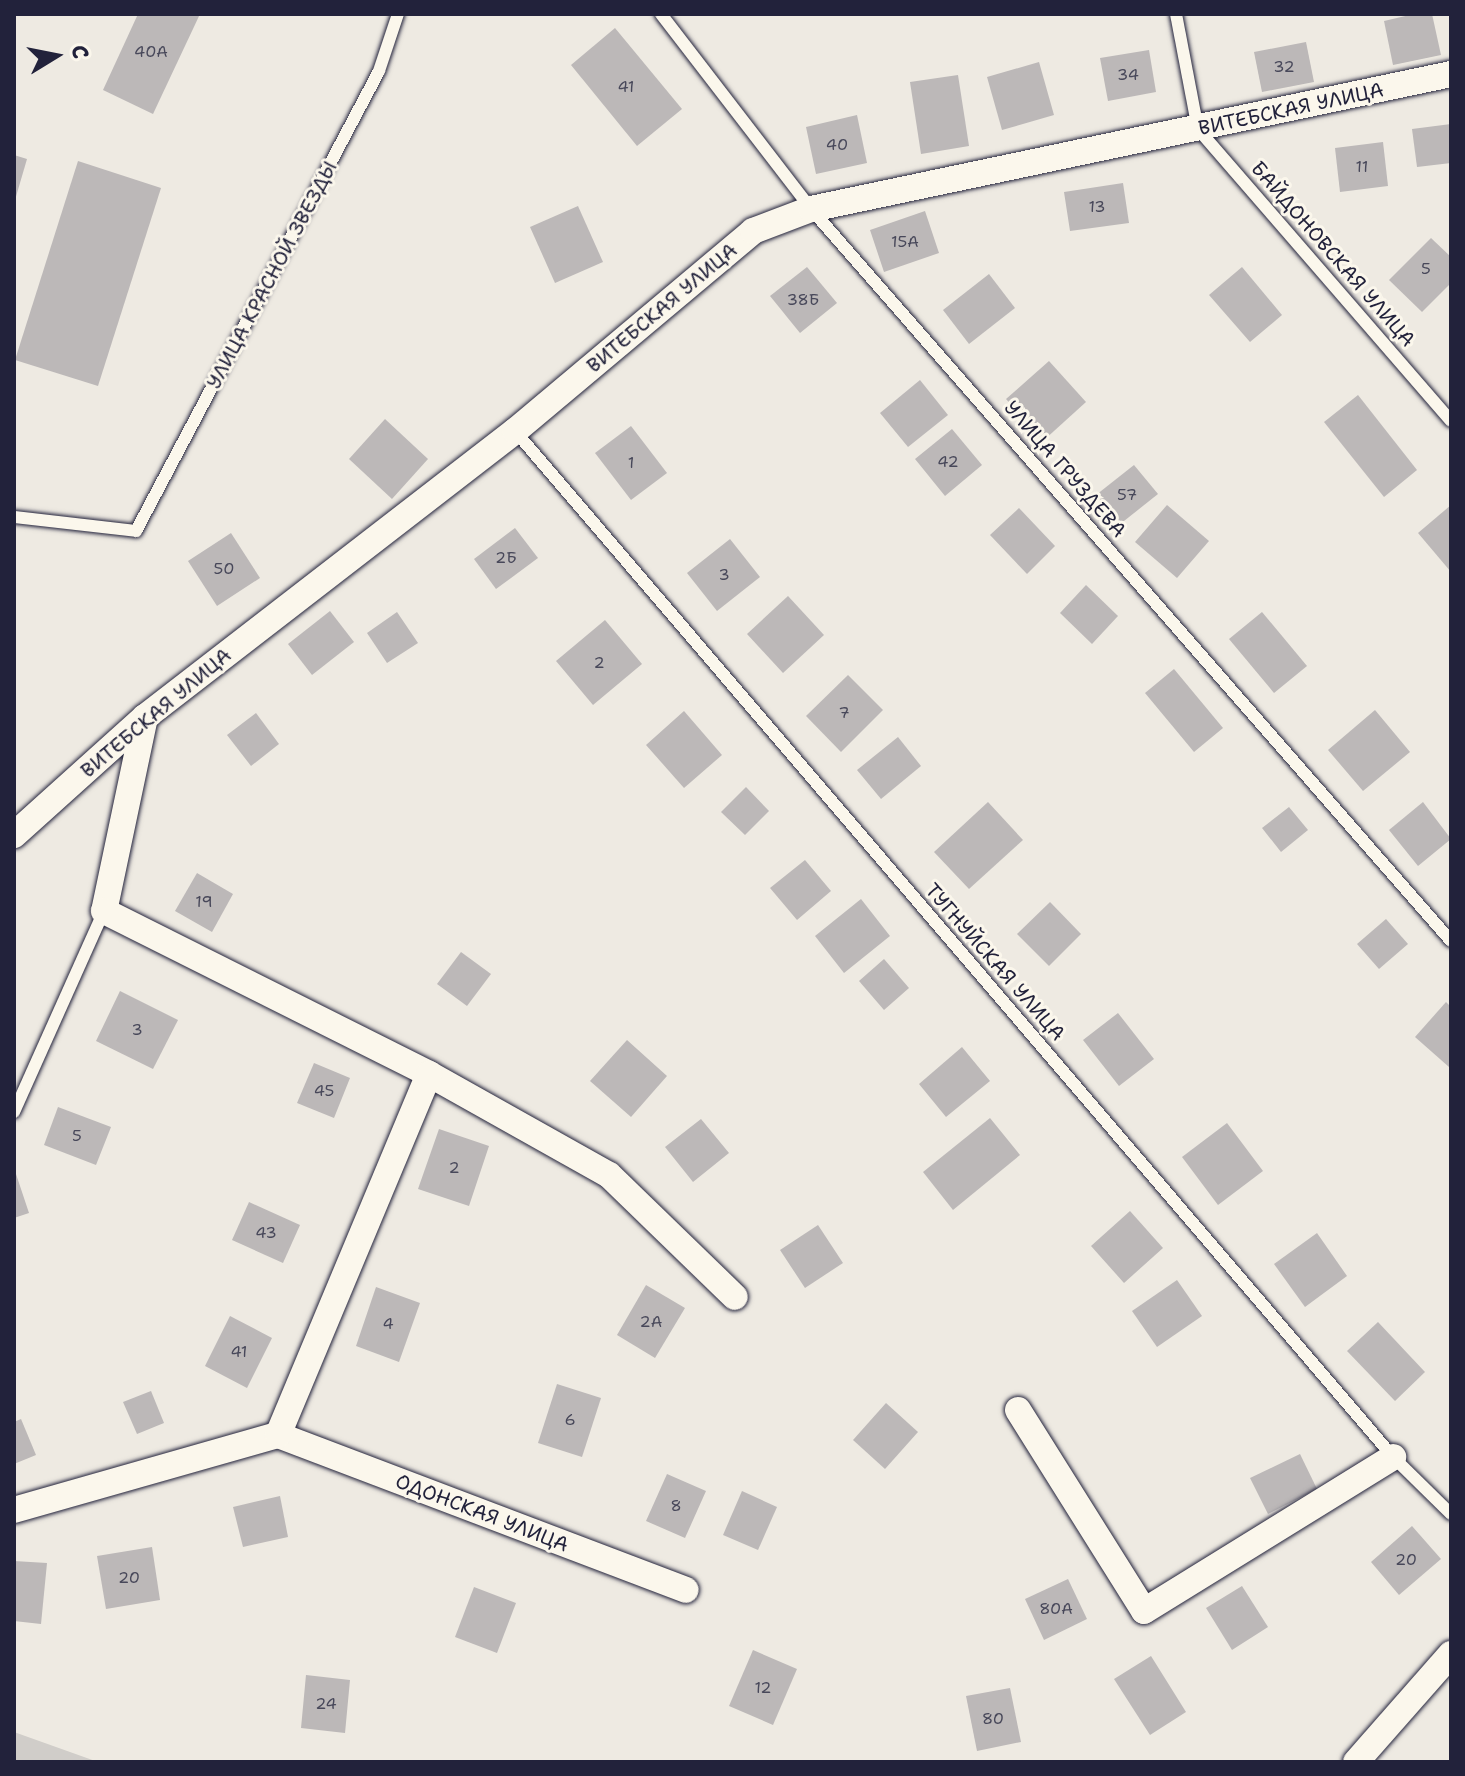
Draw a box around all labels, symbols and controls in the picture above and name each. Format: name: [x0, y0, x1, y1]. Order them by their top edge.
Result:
north arrow: [16, 16, 96, 96]
house number: 40А: [134, 42, 168, 62]
text: С: [65, 43, 96, 61]
house number: 32: [1273, 57, 1295, 77]
house number: 34: [1117, 65, 1139, 85]
house number: 41: [617, 77, 635, 97]
street label: ВИТЕБСКАЯ УЛИЦА: [1196, 78, 1386, 140]
house number: 40: [826, 135, 848, 155]
street label: БАЙДОНОВСКАЯ УЛИЦА: [1246, 156, 1420, 352]
street label: УЛИЦА КРАСНОЙ ЗВЕЗДЫ: [202, 157, 342, 393]
house number: 11: [1356, 157, 1368, 177]
house number: 13: [1088, 197, 1106, 217]
house number: 15А: [891, 232, 919, 252]
street label: ВИТЕБСКАЯ УЛИЦА: [582, 238, 742, 378]
house number: 5: [1421, 259, 1431, 279]
house number: 38Б: [787, 290, 819, 310]
street label: УЛИЦА ГРУЗДЕВА: [999, 396, 1131, 542]
house number: 42: [937, 452, 959, 472]
house number: 1: [628, 453, 634, 473]
house number: 57: [1117, 485, 1137, 505]
house number: 2Б: [495, 548, 517, 568]
house number: 50: [214, 559, 234, 579]
house number: 3: [718, 565, 730, 585]
street label: ВИТЕБСКАЯ УЛИЦА: [76, 643, 236, 783]
house number: 2: [593, 653, 605, 673]
house number: 7: [838, 703, 850, 723]
street label: ТУГНУЙСКАЯ УЛИЦА: [920, 878, 1070, 1046]
house number: 19: [195, 892, 213, 912]
house number: 3: [131, 1020, 143, 1040]
house number: 45: [314, 1081, 334, 1101]
house number: 5: [72, 1126, 82, 1146]
house number: 2: [448, 1158, 460, 1178]
house number: 43: [255, 1223, 277, 1243]
house number: 2А: [640, 1312, 662, 1332]
house number: 4: [382, 1314, 394, 1334]
house number: 41: [230, 1342, 248, 1362]
house number: 6: [564, 1410, 576, 1430]
street label: ОДОНСКАЯ УЛИЦА: [392, 1469, 572, 1557]
house number: 8: [670, 1496, 682, 1516]
house number: 20: [1395, 1550, 1417, 1570]
house number: 20: [118, 1568, 140, 1588]
house number: 80А: [1039, 1599, 1073, 1619]
house number: 12: [754, 1678, 772, 1698]
house number: 24: [315, 1694, 337, 1714]
house number: 80: [982, 1709, 1004, 1729]

